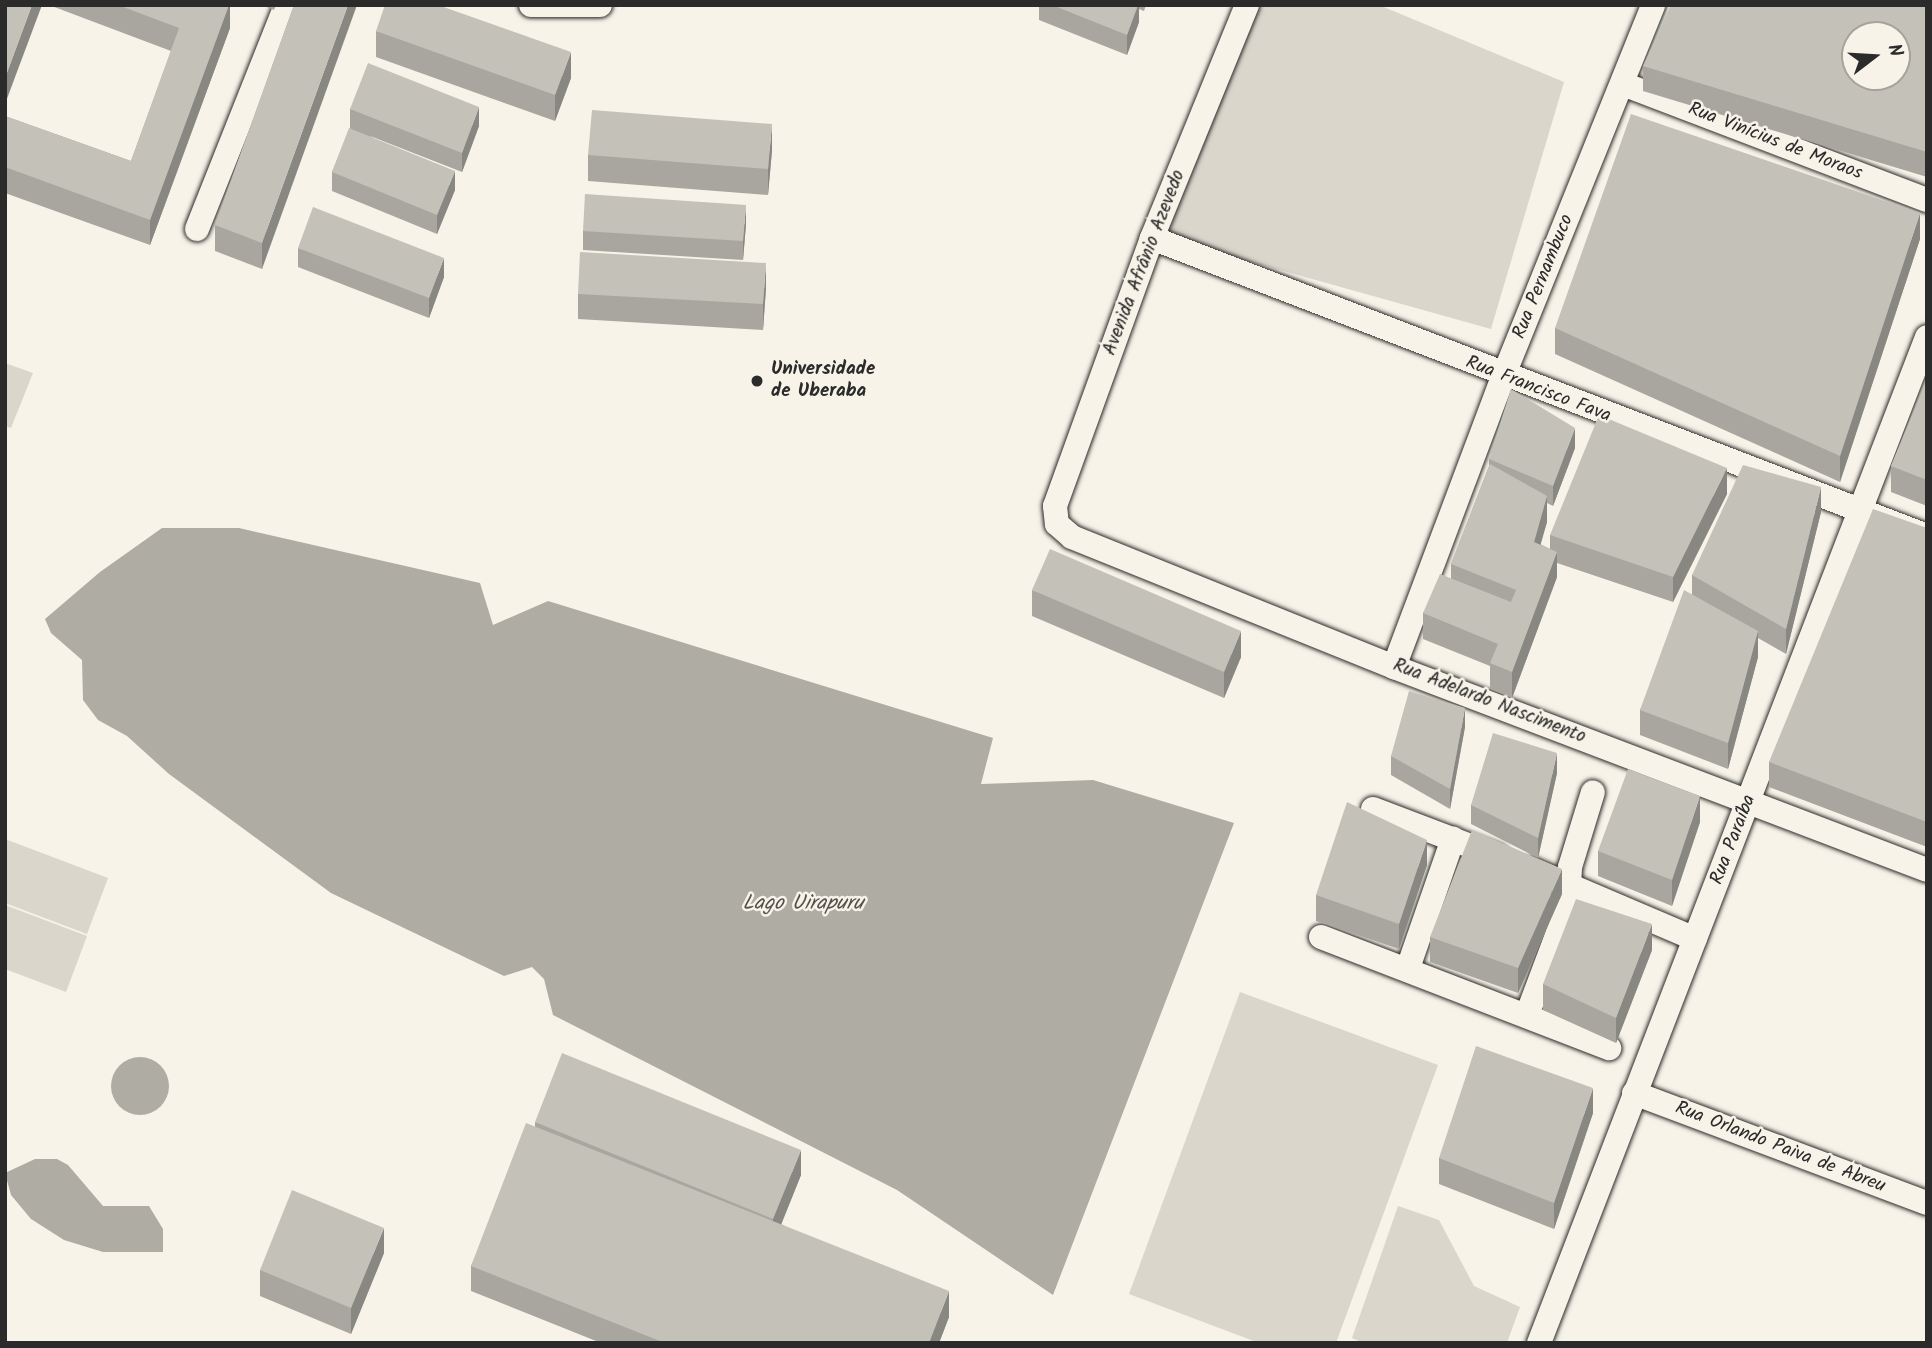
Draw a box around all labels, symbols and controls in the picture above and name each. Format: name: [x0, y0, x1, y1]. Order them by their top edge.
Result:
north arrow: [1841, 21, 1911, 91]
text: N: [1878, 40, 1910, 61]
street label: Rua Vinícius de Moraos: [1685, 98, 1865, 186]
street label: Avenida Afrânio Azevedo: [1099, 167, 1191, 359]
street label: Rua Pernambuco: [1509, 211, 1579, 343]
street label: Rua Francisco Fava: [1462, 352, 1614, 428]
place label: Universidade de Uberaba: [771, 359, 875, 403]
marker: Universidade de Uberaba: [749, 373, 765, 389]
street label: Rua Adelardo Nascimento: [1389, 655, 1589, 749]
street label: Rua Paraíba: [1706, 792, 1762, 888]
water label: Lago Uirapuru: [743, 891, 863, 917]
street label: Rua Orlando Paiva de Abreu: [1672, 1097, 1888, 1199]

